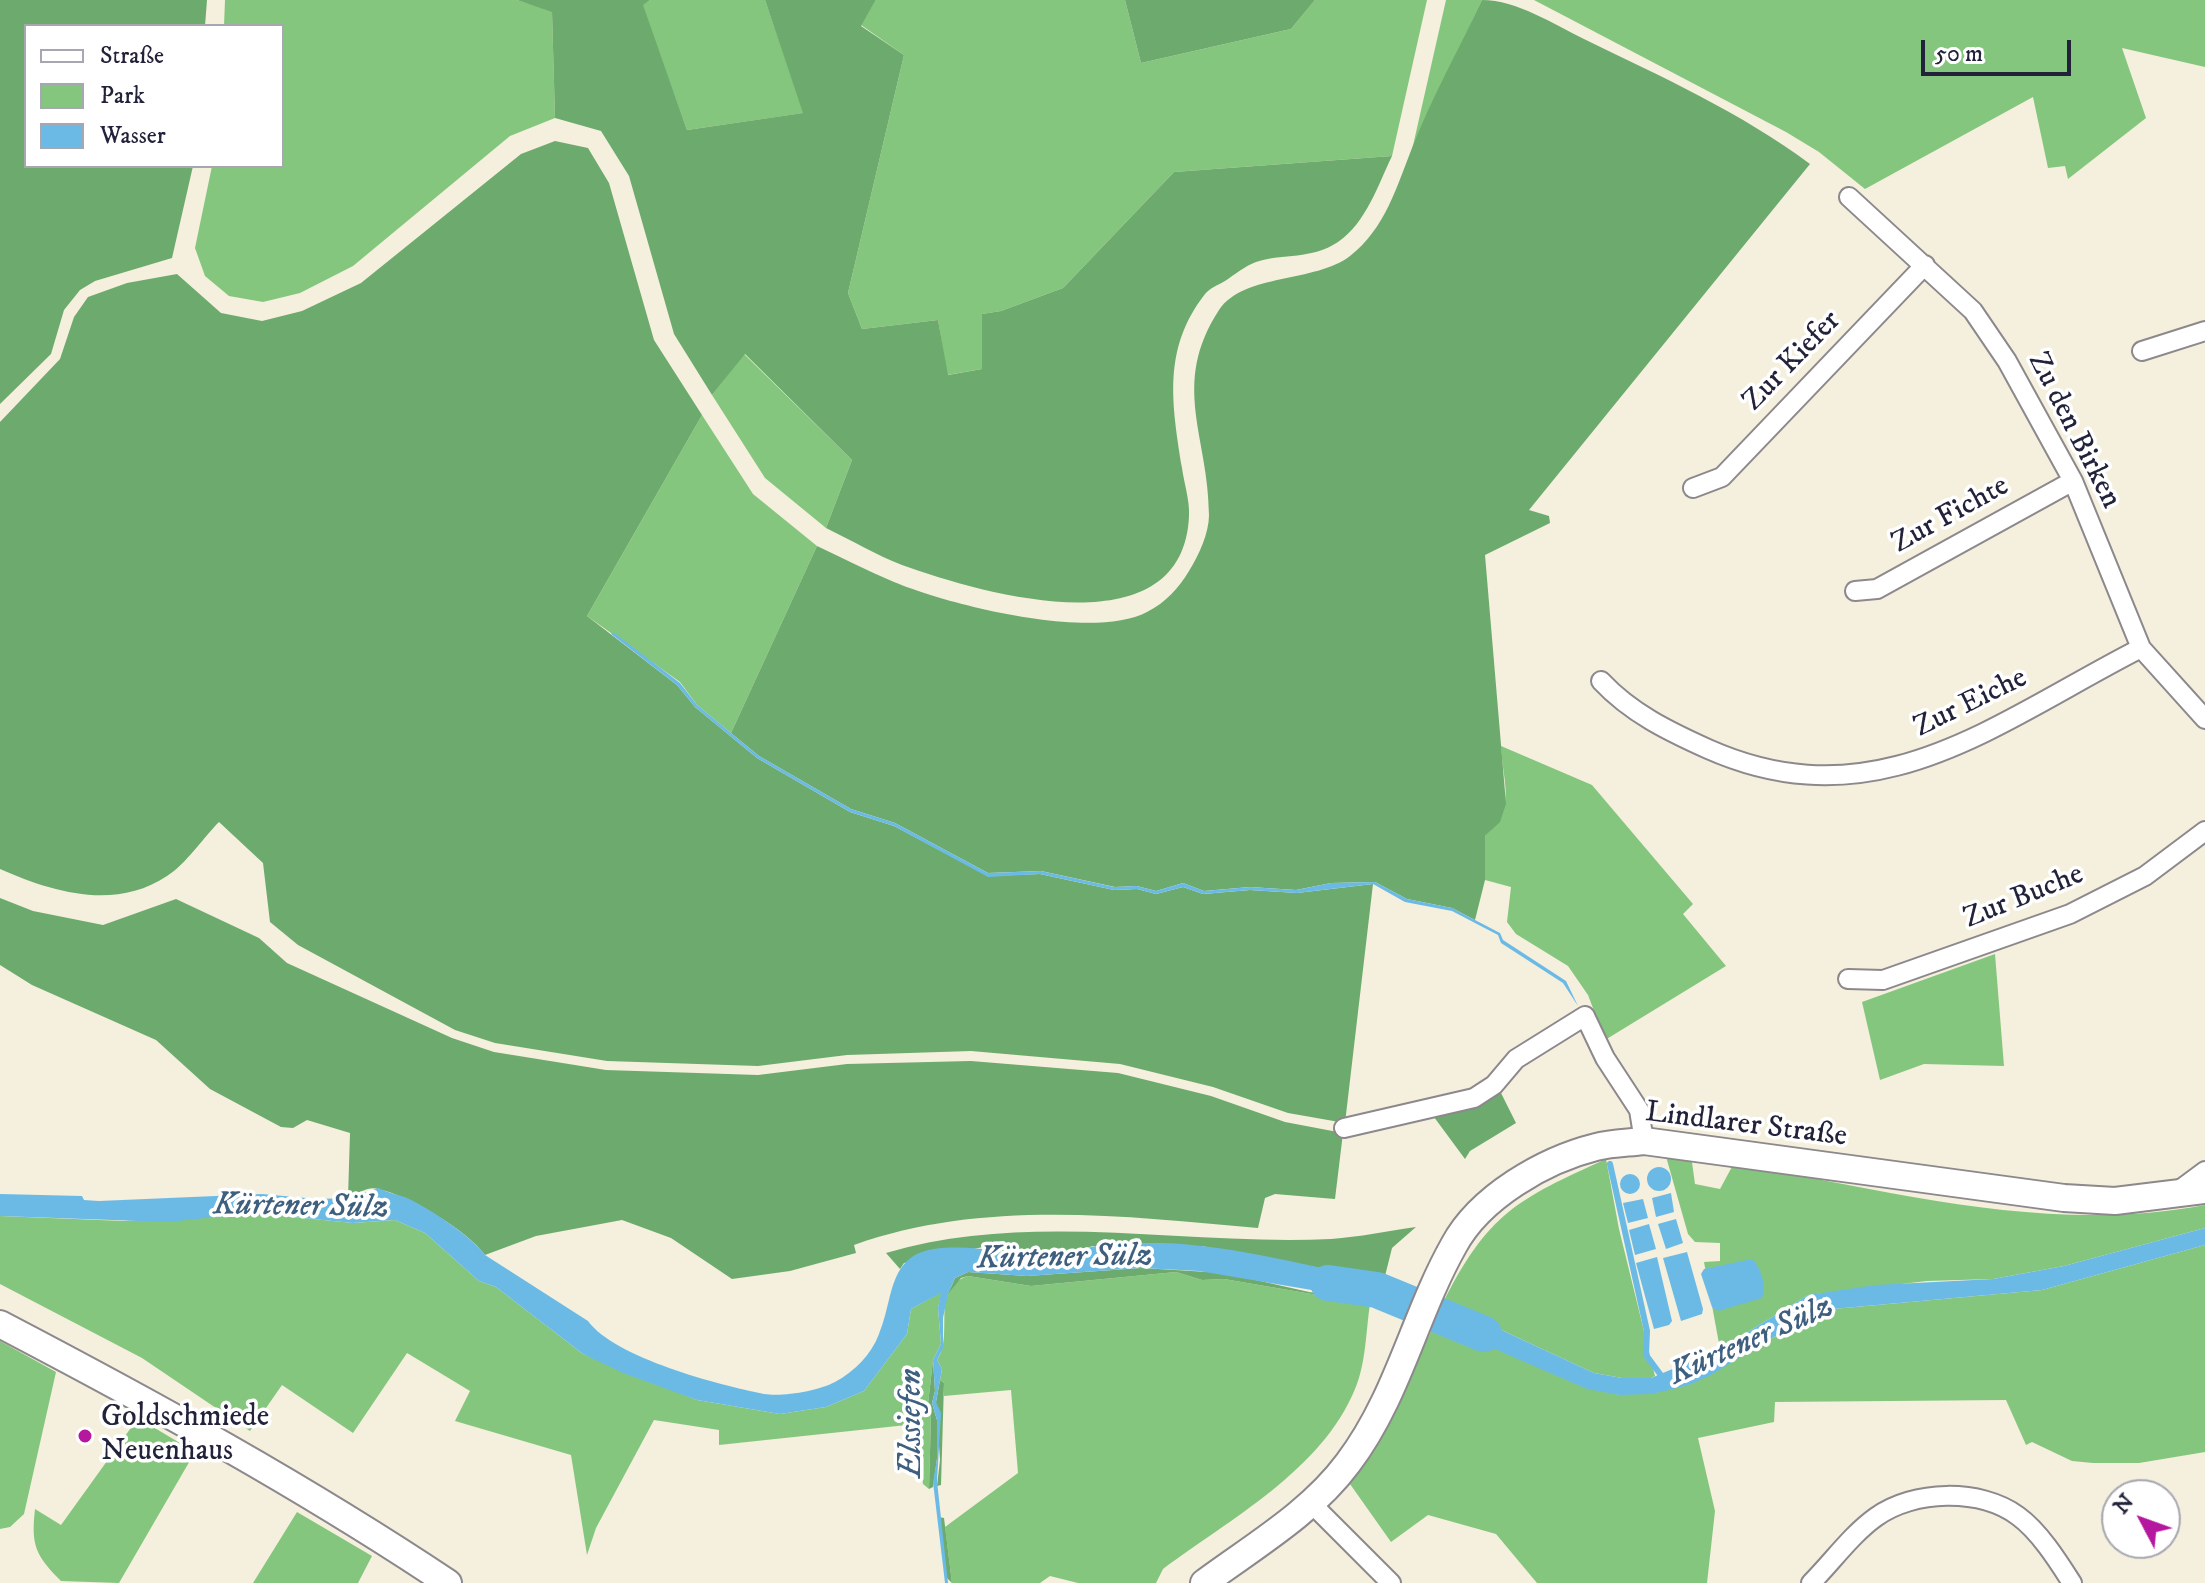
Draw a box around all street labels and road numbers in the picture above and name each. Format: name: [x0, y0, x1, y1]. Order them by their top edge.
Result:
street label: Zur Kiefer: [1736, 304, 1850, 420]
street label: Zu den Birken: [2018, 347, 2128, 515]
street label: Zur Fichte: [1886, 469, 2016, 563]
street label: Zur Eiche: [1909, 661, 2033, 747]
street label: Zur Buche: [1959, 858, 2089, 938]
street label: Lindlarer Straße: [1643, 1096, 1849, 1156]

